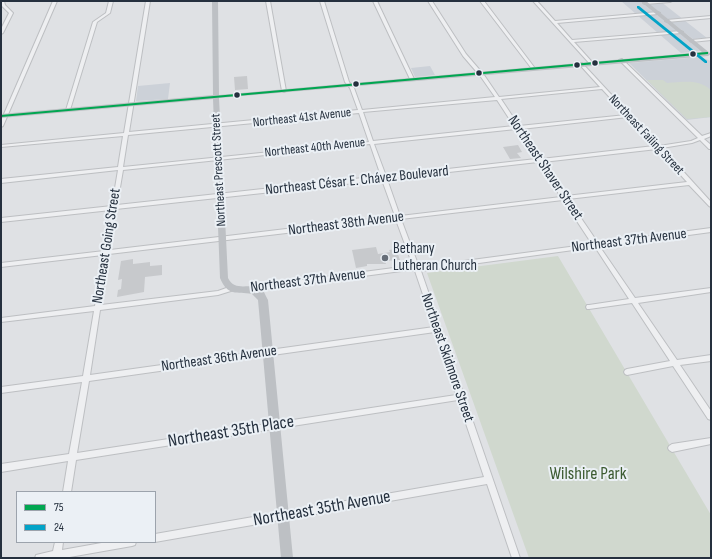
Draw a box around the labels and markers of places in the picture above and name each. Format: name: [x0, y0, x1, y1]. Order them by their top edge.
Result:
unlabelled marker: [688, 49, 698, 59]
unlabelled marker: [590, 58, 600, 68]
unlabelled marker: [572, 60, 582, 70]
unlabelled marker: [474, 68, 484, 78]
unlabelled marker: [351, 79, 361, 89]
unlabelled marker: [232, 90, 242, 100]
place label: Bethany Lutheran Church: [393, 240, 477, 275]
marker: Bethany Lutheran Church: [380, 253, 390, 263]

